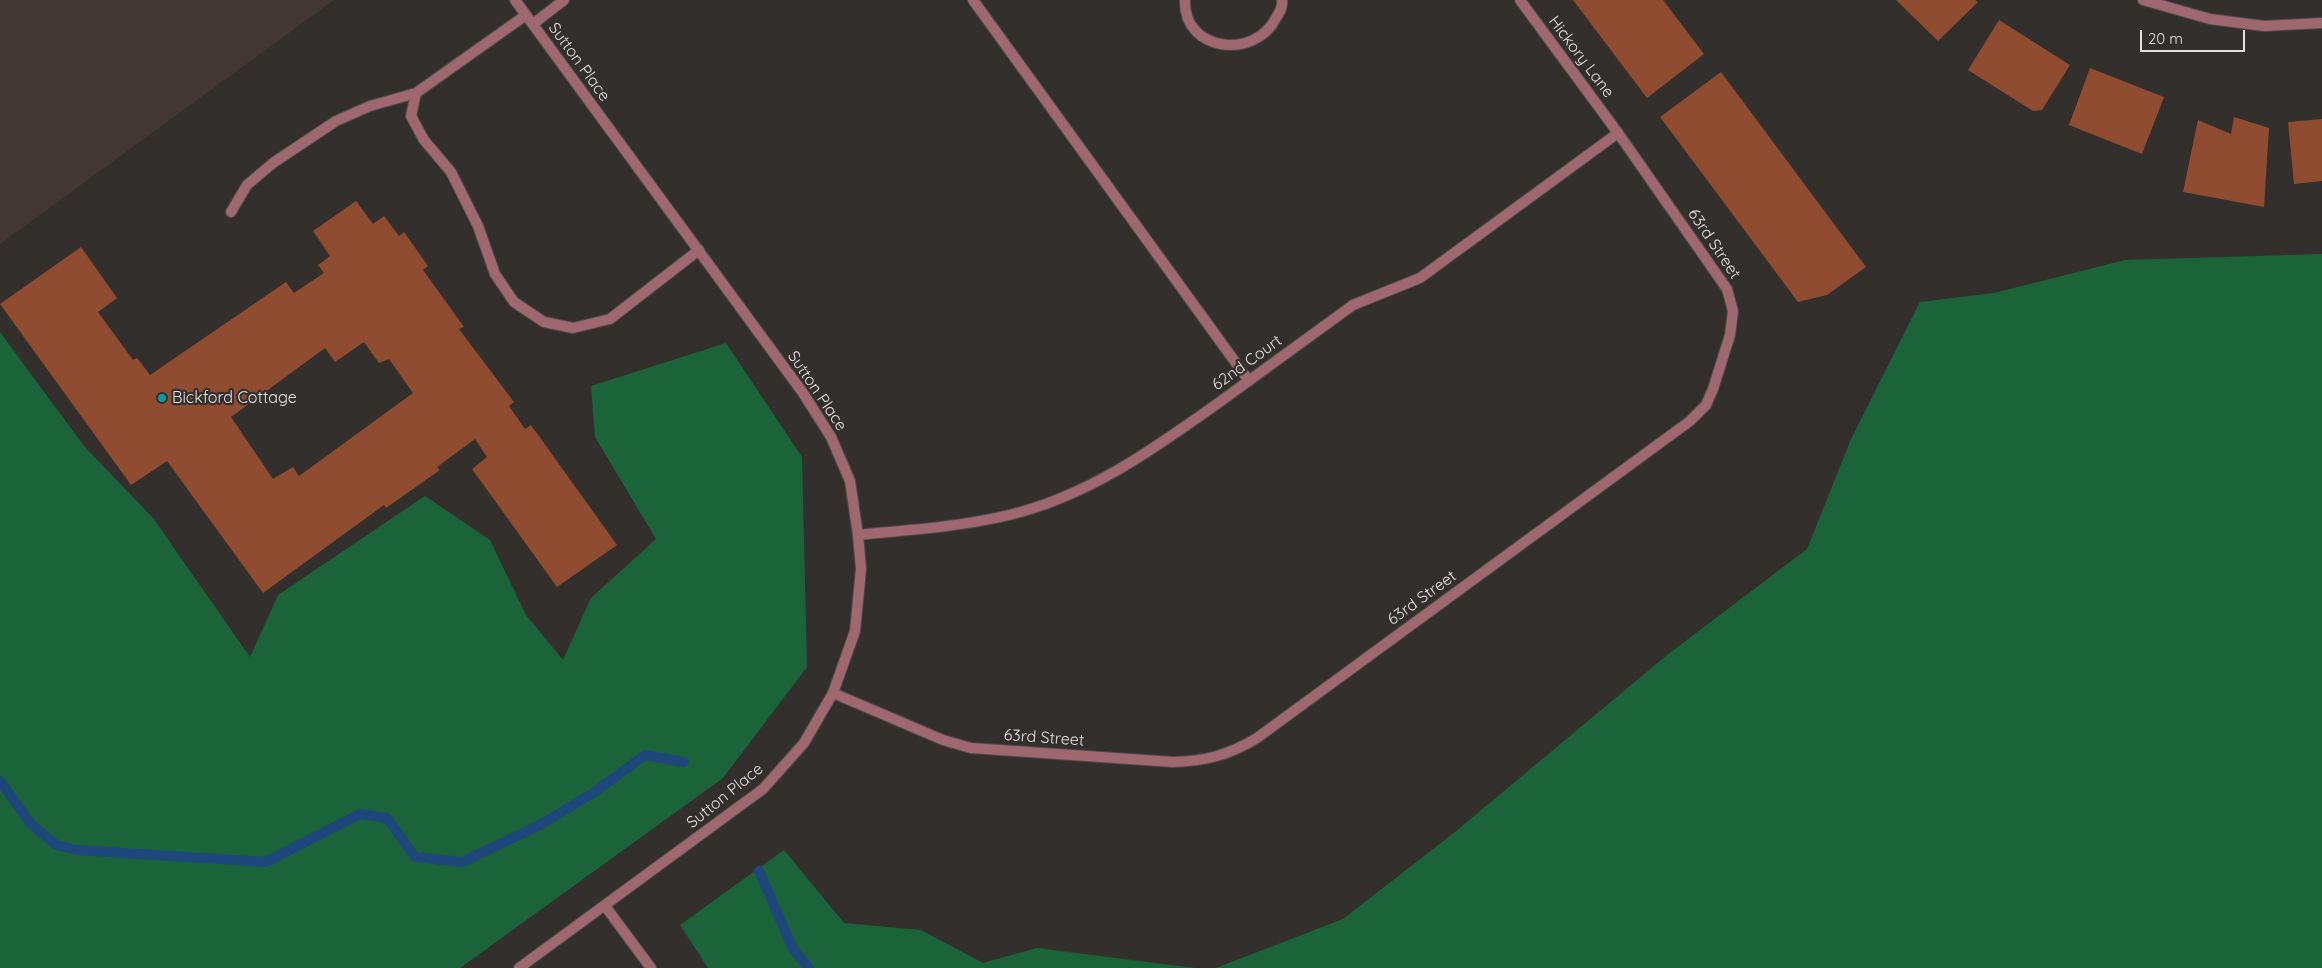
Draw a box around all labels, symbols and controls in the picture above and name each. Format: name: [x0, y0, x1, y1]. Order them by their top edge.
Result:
street label: Hickory Lane: [1544, 12, 1618, 102]
street label: Sutton Place: [544, 19, 614, 105]
scale bar: [2142, 20, 2247, 52]
text: 20 m: [2148, 29, 2183, 48]
street label: 63rd Street: [1684, 205, 1744, 283]
street label: 62nd Court: [1208, 331, 1286, 395]
street label: Sutton Place: [783, 347, 851, 435]
place label: Bickford Cottage: [172, 388, 297, 408]
marker: Bickford Cottage: [156, 392, 168, 404]
street label: 63rd Street: [1384, 567, 1460, 629]
street label: 63rd Street: [1003, 726, 1085, 750]
street label: Sutton Place: [683, 759, 767, 833]

